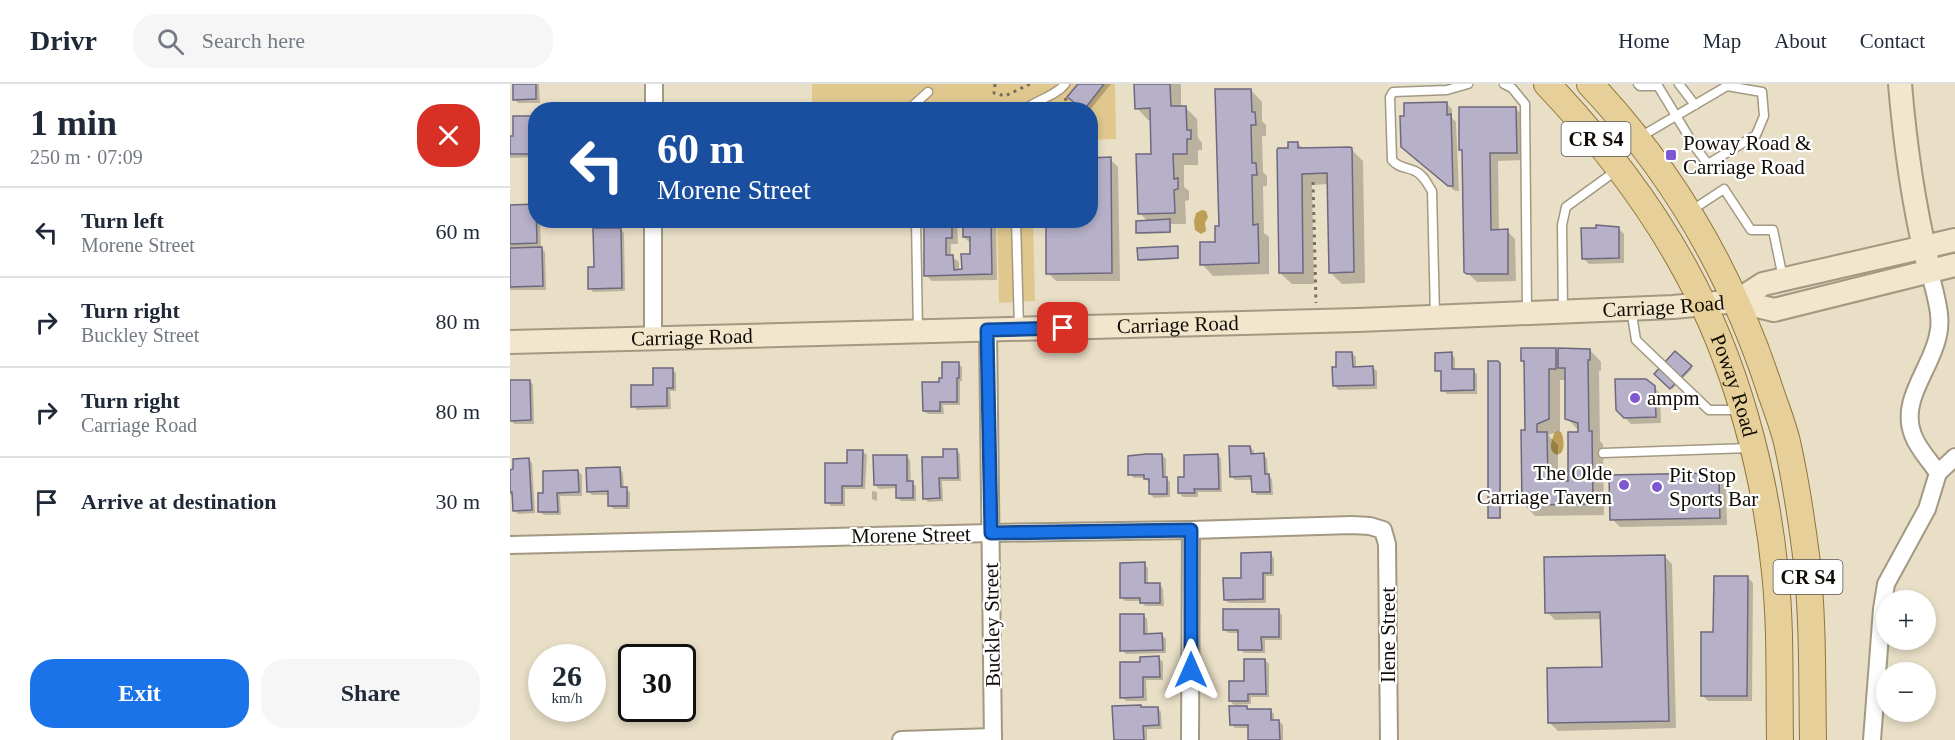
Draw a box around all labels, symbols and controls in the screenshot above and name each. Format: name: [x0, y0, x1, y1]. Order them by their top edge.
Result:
search box: [133, 14, 553, 68]
text: Drivr: [30, 25, 97, 56]
icon: search: [154, 25, 187, 58]
text: Search here: [202, 28, 305, 53]
text: Home: [1618, 29, 1670, 53]
text: Map: [1703, 29, 1741, 53]
text: About: [1774, 29, 1827, 53]
text: Contact: [1860, 29, 1925, 53]
text: 1 min: [30, 103, 117, 143]
button: close: [417, 104, 480, 167]
road number: CR S4: [1562, 122, 1630, 156]
icon: left: [558, 126, 636, 204]
text: 60 m: [657, 126, 745, 172]
place label: Poway Road & Carriage Road: [1683, 131, 1811, 179]
text: 250 m · 07:09: [30, 146, 143, 168]
marker: Poway Road & Carriage Road: [1664, 148, 1678, 162]
text: Morene Street: [657, 175, 811, 205]
text: Turn left: [81, 208, 164, 233]
icon: left: [30, 216, 63, 249]
text: 60 m: [435, 219, 480, 244]
text: Morene Street: [81, 234, 195, 256]
street label: Carriage Road: [1602, 290, 1726, 322]
text: Turn right: [81, 298, 180, 323]
pin: [1037, 302, 1088, 353]
icon: right: [30, 306, 63, 339]
text: 80 m: [435, 309, 480, 334]
icon: arrive: [1046, 311, 1079, 344]
street label: Carriage Road: [1117, 311, 1240, 338]
text: Buckley Street: [81, 324, 199, 346]
street label: Carriage Road: [631, 324, 754, 351]
street label: Poway Road: [1706, 330, 1762, 440]
place label: ampm: [1647, 386, 1700, 410]
text: Turn right: [81, 388, 180, 413]
marker: ampm: [1628, 391, 1642, 405]
icon: right: [30, 396, 63, 429]
text: 80 m: [435, 399, 480, 424]
text: Carriage Road: [81, 414, 197, 436]
place label: The Olde Carriage Tavern: [1477, 461, 1612, 509]
place label: Pit Stop Sports Bar: [1669, 463, 1758, 511]
marker: The Olde Carriage Tavern: [1617, 478, 1631, 492]
marker: Pit Stop Sports Bar: [1650, 480, 1664, 494]
icon: arrive: [30, 486, 63, 519]
text: Arrive at destination: [81, 489, 277, 514]
text: 30 m: [435, 489, 480, 514]
street label: Morene Street: [851, 522, 971, 548]
road number: CR S4: [1774, 560, 1842, 594]
street label: Buckley Street: [979, 563, 1005, 687]
street label: Ilene Street: [1376, 587, 1400, 683]
map controls: [1876, 590, 1936, 722]
button: +: [1876, 590, 1936, 650]
position arrow: [1159, 638, 1223, 702]
speed limit sign: 30: [618, 644, 696, 722]
button: Exit: [30, 659, 249, 728]
button: Share: [261, 659, 480, 728]
text: 26: [552, 659, 582, 692]
button: −: [1876, 662, 1936, 722]
text: km/h: [552, 690, 582, 706]

